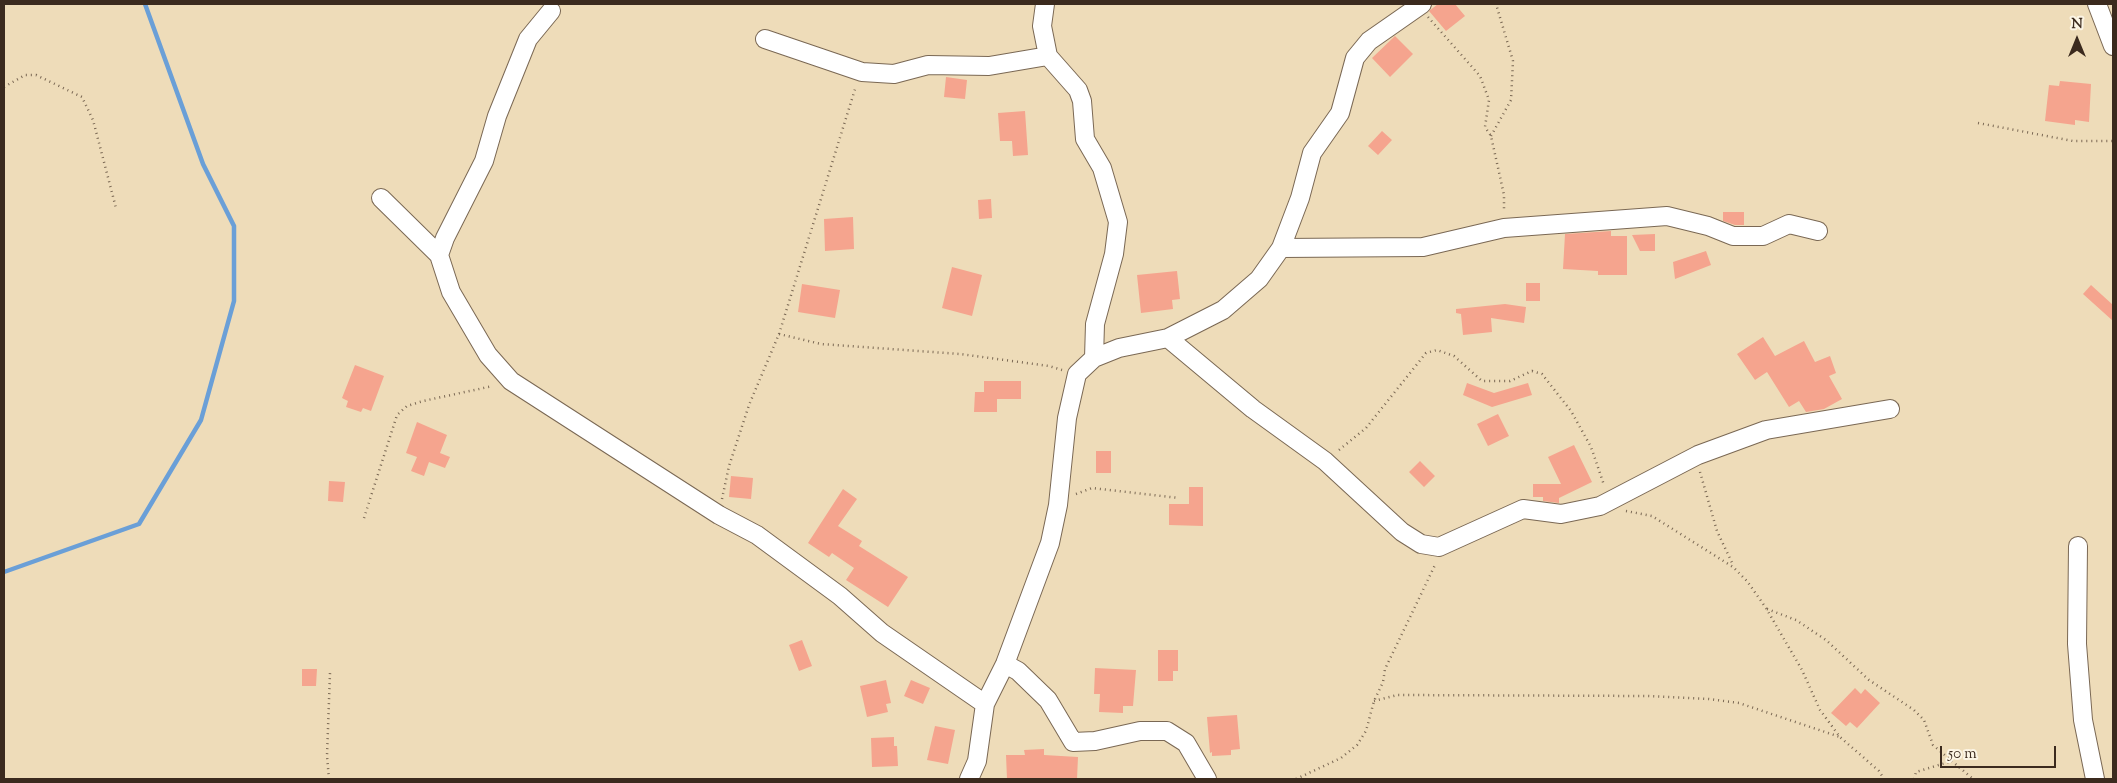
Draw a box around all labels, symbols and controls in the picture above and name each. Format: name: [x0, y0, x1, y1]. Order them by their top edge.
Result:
north arrow: [2052, 15, 2102, 65]
text: N: [2071, 15, 2083, 35]
scale bar: [1942, 736, 2058, 768]
text: 50 m: [1948, 744, 1977, 765]

